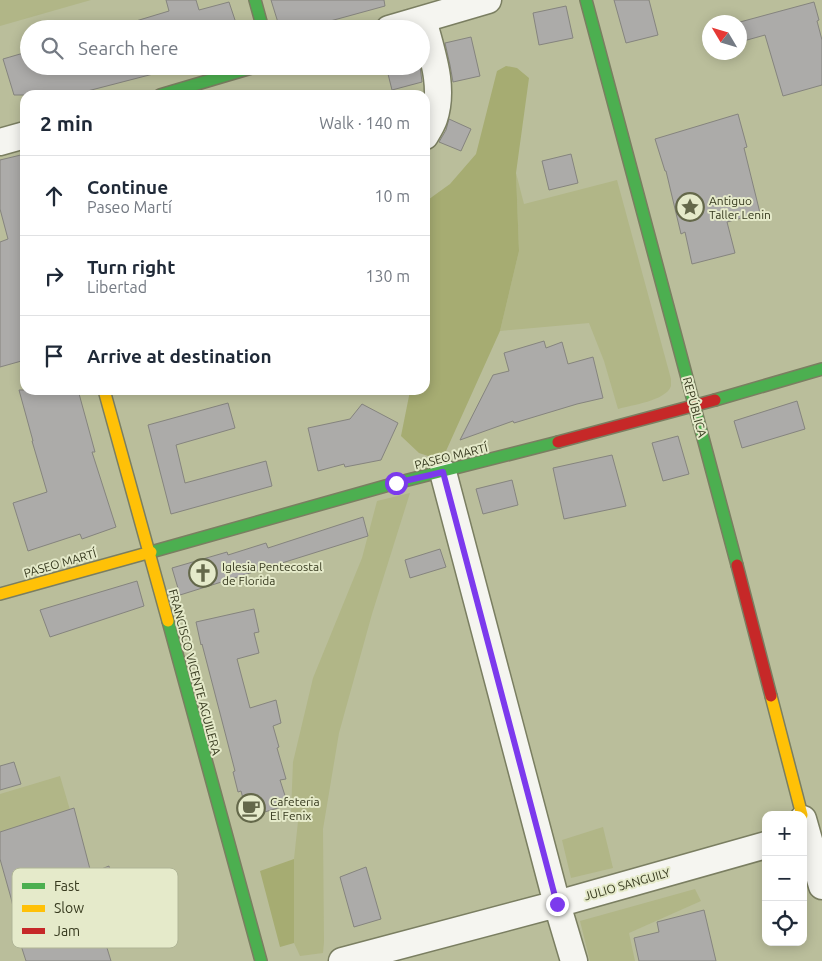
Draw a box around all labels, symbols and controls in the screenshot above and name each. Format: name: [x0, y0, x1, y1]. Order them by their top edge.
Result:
north arrow: [702, 15, 747, 60]
search box: [20, 20, 430, 75]
icon: search: [38, 34, 66, 62]
text: Search here: [78, 37, 178, 59]
text: 2 min: [40, 111, 93, 135]
text: Walk · 140 m: [319, 114, 410, 132]
text: Continue: [87, 176, 168, 198]
icon: ahead: [40, 182, 68, 210]
text: 10 m: [374, 187, 410, 205]
place icon: Antiguo Taller Lenin: [675, 192, 705, 222]
place label: Antiguo Taller Lenin: [709, 194, 771, 221]
text: Paseo Martí: [87, 198, 172, 216]
text: Turn right: [87, 256, 175, 278]
icon: right: [40, 262, 68, 290]
text: 130 m: [365, 267, 410, 285]
text: Libertad: [87, 278, 147, 296]
icon: arrive: [40, 342, 68, 370]
text: Arrive at destination: [87, 345, 272, 367]
street label: REPÚBLICA: [681, 375, 709, 439]
street label: PASEO MARTÍ: [413, 440, 490, 471]
route start: [385, 472, 408, 495]
street label: PASEO MARTÍ: [22, 546, 99, 580]
church icon: Iglesia Pentecostal de Florida: [188, 558, 218, 588]
place label: Iglesia Pentecostal de Florida: [222, 560, 322, 587]
street label: FRANCISCO VICENTE AGUILERA: [167, 588, 224, 757]
cafe icon: Cafeteria El Fenix: [236, 793, 266, 823]
place label: Cafeteria El Fenix: [270, 795, 320, 822]
map controls: [762, 811, 807, 946]
button: +: [762, 811, 807, 856]
button: −: [762, 856, 807, 901]
street label: JULIO SANGUILY: [582, 865, 672, 903]
legend: [12, 868, 178, 948]
text: Fast: [54, 878, 80, 894]
route end: [546, 893, 569, 916]
text: Slow: [54, 900, 84, 916]
button: locate: [762, 901, 807, 946]
text: Jam: [54, 923, 80, 939]

